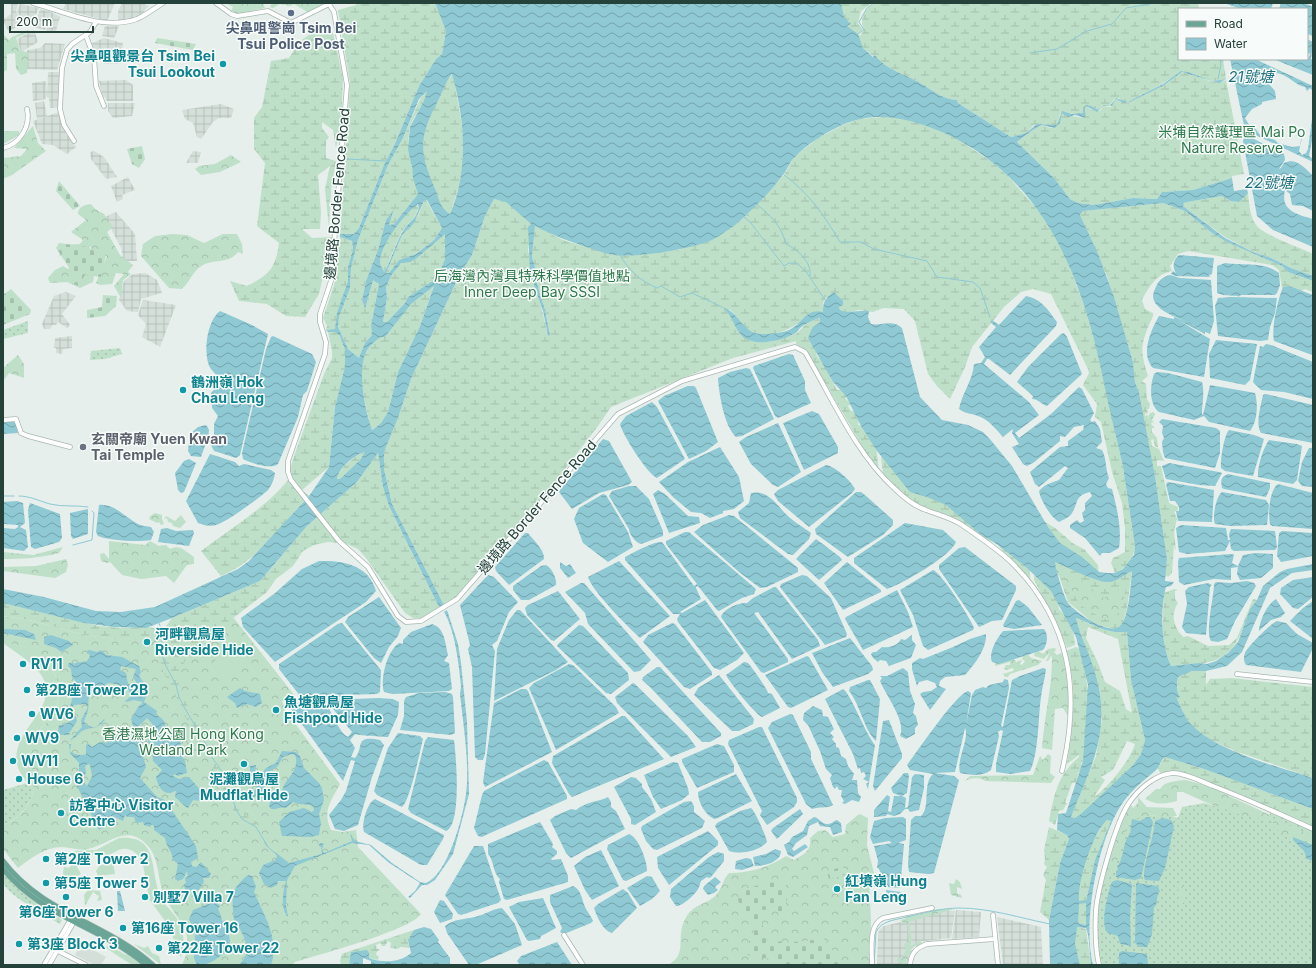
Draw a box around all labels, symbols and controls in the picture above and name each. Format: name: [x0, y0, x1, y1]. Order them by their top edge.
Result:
scale bar: [10, 8, 93, 34]
marker: 尖鼻咀警崗 Tsim Bei Tsui Police Post: [286, 8, 296, 18]
legend: [1178, 8, 1308, 60]
text: 200 m: [16, 14, 52, 29]
text: Road: [1214, 16, 1243, 31]
place label: 尖鼻咀警崗 Tsim Bei Tsui Police Post: [226, 19, 357, 52]
text: Water: [1214, 36, 1248, 51]
place label: 尖鼻咀觀景台 Tsim Bei Tsui Lookout: [70, 47, 215, 80]
marker: 尖鼻咀觀景台 Tsim Bei Tsui Lookout: [218, 59, 228, 69]
water label: 21號塘: [1228, 67, 1277, 86]
street label: 邊境路 Border Fence Road: [321, 107, 352, 281]
park label: 米埔自然護理區 Mai Po Nature Reserve: [1158, 123, 1306, 156]
water label: 22號塘: [1245, 173, 1296, 192]
park label: 后海灣內灣具特殊科學價值地點 Inner Deep Bay SSSI: [434, 267, 630, 300]
place label: 鶴洲嶺 Hok Chau Leng: [191, 373, 264, 406]
marker: 鶴洲嶺 Hok Chau Leng: [178, 385, 188, 395]
place label: 玄關帝廟 Yuen Kwan Tai Temple: [91, 430, 227, 463]
street label: 邊境路 Border Fence Road: [474, 436, 600, 577]
marker: 玄關帝廟 Yuen Kwan Tai Temple: [78, 442, 88, 452]
place label: 河畔觀鳥屋 Riverside Hide: [155, 625, 254, 658]
marker: 河畔觀鳥屋 Riverside Hide: [142, 637, 152, 647]
place label: RV11: [31, 655, 62, 672]
marker: RV11: [18, 659, 28, 669]
place label: 第2B座 Tower 2B: [35, 681, 148, 698]
marker: 第2B座 Tower 2B: [22, 685, 32, 695]
place label: 魚塘觀鳥屋 Fishpond Hide: [284, 693, 382, 726]
place label: WV6: [40, 705, 74, 722]
marker: 魚塘觀鳥屋 Fishpond Hide: [271, 705, 281, 715]
marker: WV6: [27, 709, 37, 719]
park label: 香港濕地公園 Hong Kong Wetland Park: [102, 725, 264, 758]
place label: WV9: [25, 729, 59, 746]
marker: WV9: [12, 733, 22, 743]
place label: WV11: [21, 752, 58, 769]
marker: WV11: [8, 756, 18, 766]
marker: 泥灘觀鳥屋 Mudflat Hide: [239, 759, 249, 769]
place label: House 6: [27, 770, 83, 787]
place label: 泥灘觀鳥屋 Mudflat Hide: [200, 770, 288, 803]
marker: House 6: [14, 774, 24, 784]
place label: 訪客中心 Visitor Centre: [69, 796, 174, 829]
marker: 訪客中心 Visitor Centre: [56, 808, 66, 818]
place label: 第2座 Tower 2: [54, 850, 149, 867]
marker: 第2座 Tower 2: [41, 854, 51, 864]
place label: 紅墳嶺 Hung Fan Leng: [845, 872, 927, 905]
place label: 第5座 Tower 5: [54, 874, 149, 891]
marker: 第5座 Tower 5: [41, 878, 51, 888]
marker: 紅墳嶺 Hung Fan Leng: [832, 884, 842, 894]
place label: 別墅7 Villa 7: [153, 888, 234, 905]
marker: 第6座 Tower 6: [61, 892, 71, 902]
marker: 別墅7 Villa 7: [140, 892, 150, 902]
place label: 第6座 Tower 6: [18, 903, 114, 920]
place label: 第16座 Tower 16: [131, 919, 238, 936]
marker: 第16座 Tower 16: [118, 923, 128, 933]
place label: 第3座 Block 3: [27, 935, 118, 952]
marker: 第3座 Block 3: [14, 939, 24, 949]
place label: 第22座 Tower 22: [167, 939, 279, 956]
marker: 第22座 Tower 22: [154, 943, 164, 953]

